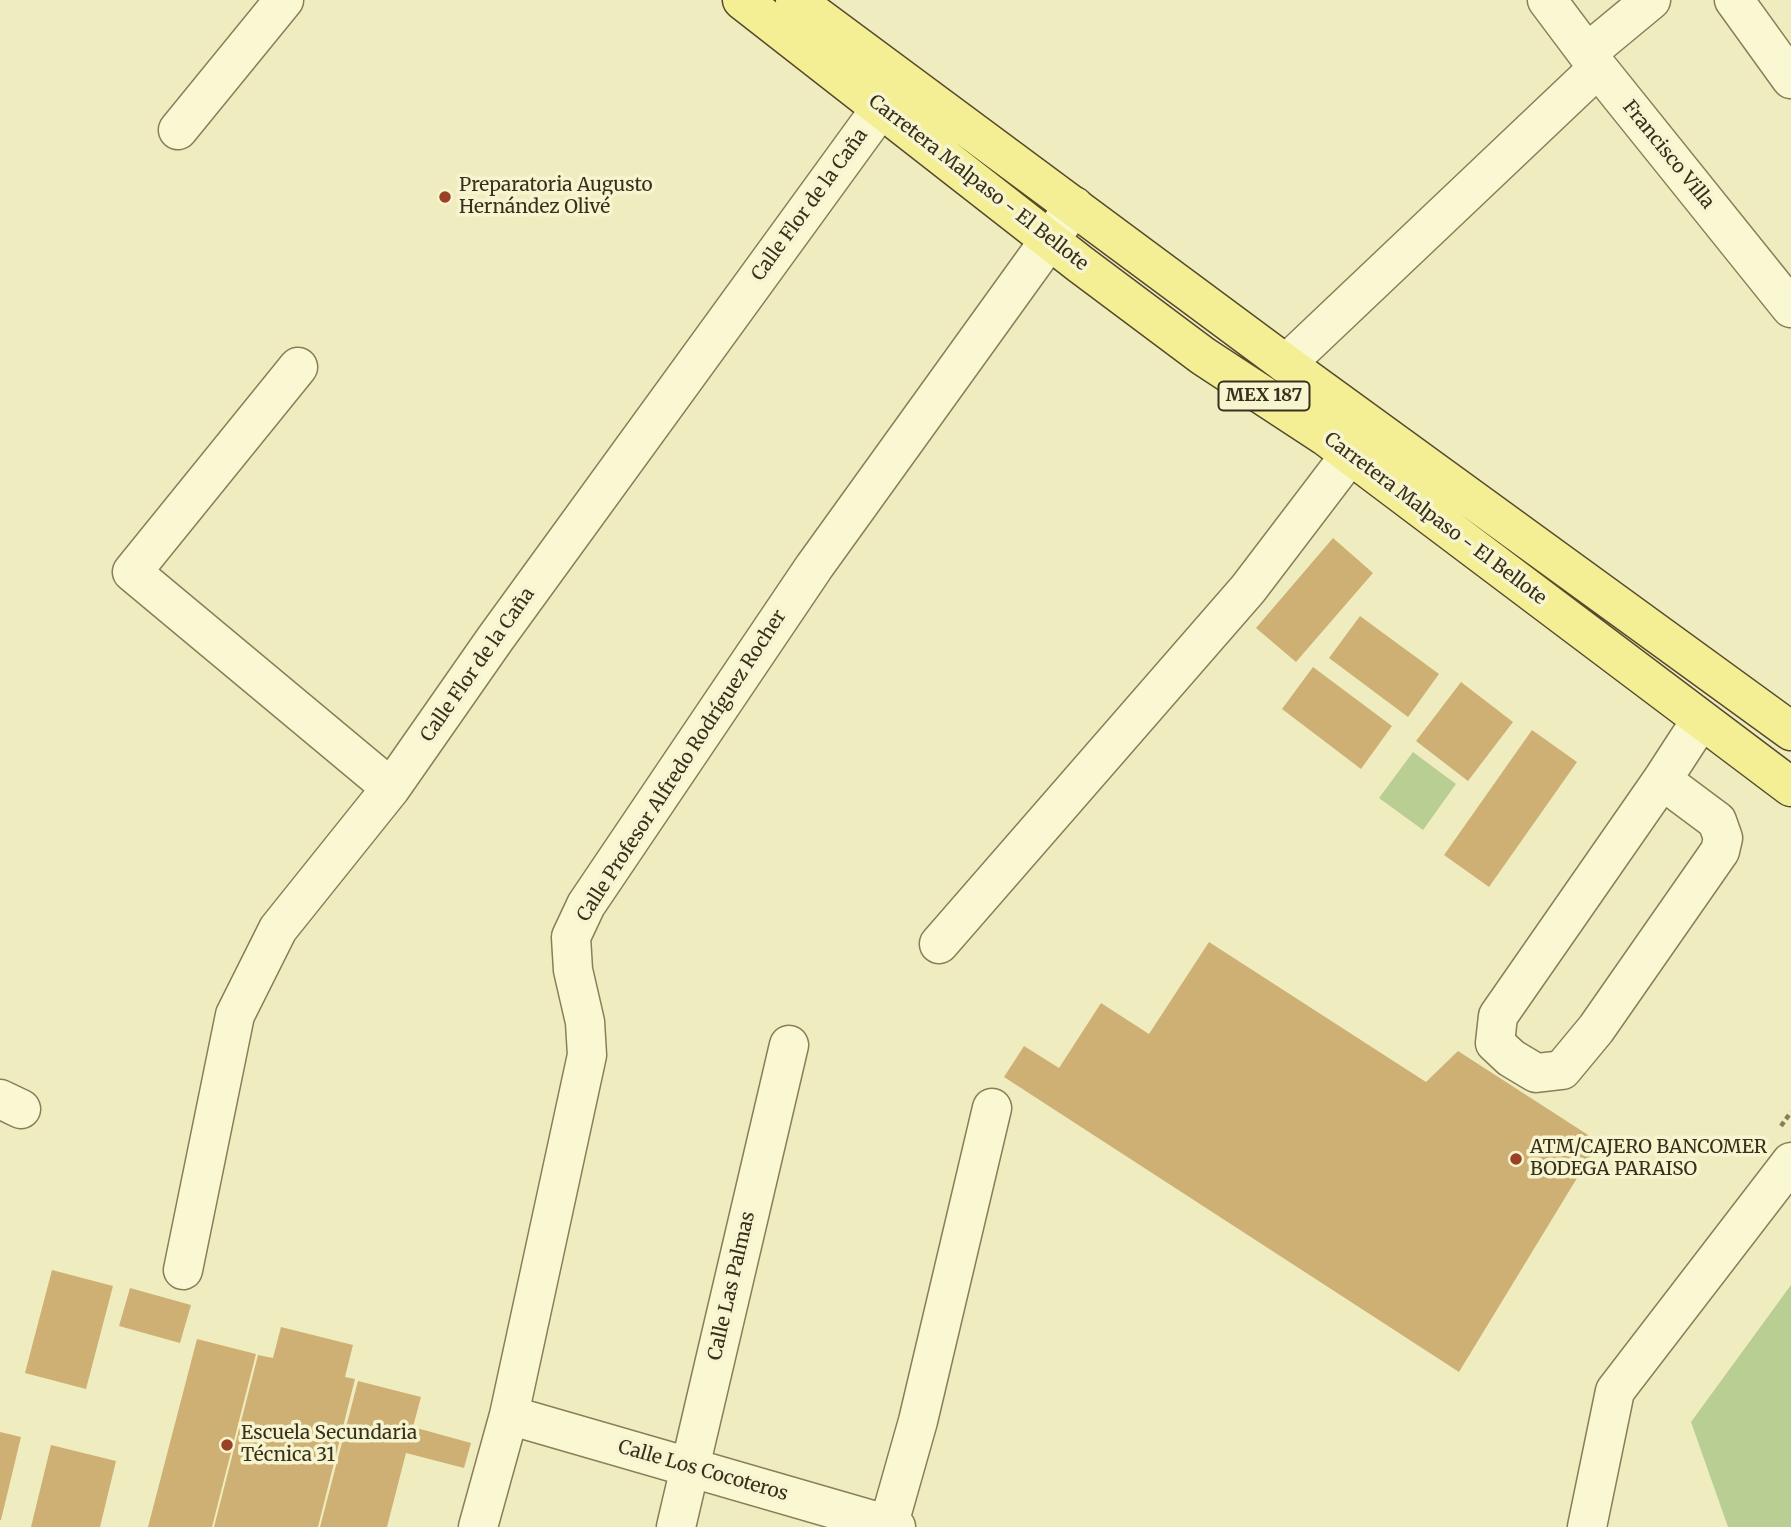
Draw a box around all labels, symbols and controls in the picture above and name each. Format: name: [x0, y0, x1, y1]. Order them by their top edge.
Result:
street label: Carretera Malpaso - El Bellote: [864, 90, 1092, 276]
street label: Francisco Villa: [1617, 96, 1719, 214]
street label: Calle Flor de la Caña: [747, 124, 873, 286]
place label: Preparatoria Augusto Hernández Olivé: [459, 175, 653, 219]
marker: Preparatoria Augusto Hernández Olivé: [437, 189, 453, 205]
road number: MEX 187: [1218, 382, 1310, 410]
street label: Carretera Malpaso - El Bellote: [1319, 428, 1551, 610]
street label: Calle Flor de la Caña: [416, 584, 540, 746]
street label: Calle Profesor Alfredo Rodríguez Rocher: [573, 606, 791, 926]
place label: ATM/CAJERO BANCOMER BODEGA PARAISO: [1530, 1137, 1767, 1181]
marker: ATM/CAJERO BANCOMER BODEGA PARAISO: [1508, 1151, 1524, 1167]
street label: Calle Las Palmas: [704, 1209, 760, 1363]
place label: Escuela Secundaria Técnica 31: [241, 1423, 417, 1467]
street label: Calle Los Cocoteros: [615, 1436, 791, 1506]
marker: Escuela Secundaria Técnica 31: [219, 1437, 235, 1453]

